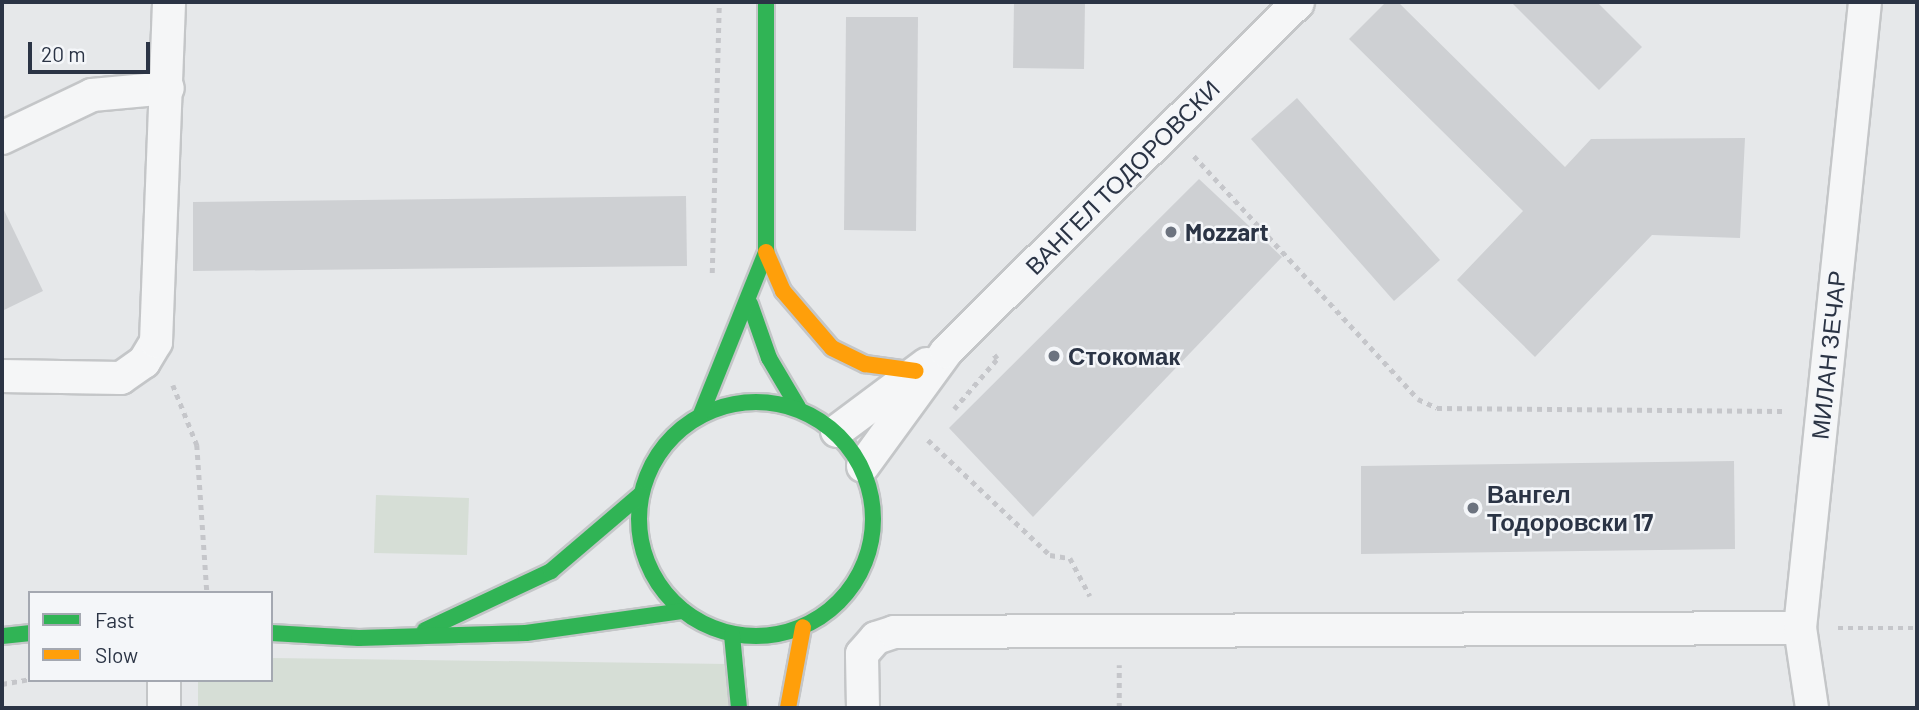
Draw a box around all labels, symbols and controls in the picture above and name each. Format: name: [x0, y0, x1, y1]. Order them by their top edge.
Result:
scale bar: [32, 28, 154, 72]
text: 20 m: [41, 41, 86, 66]
street label: ВАНГЕЛ ТОДОРОВСКИ: [1019, 74, 1225, 280]
place label: Mozzart: [1185, 218, 1269, 246]
marker: Mozzart: [1163, 224, 1179, 240]
street label: МИЛАН ЗЕЧАР: [1805, 269, 1851, 441]
place label: Стокомак: [1068, 342, 1180, 370]
marker: Стокомак: [1046, 348, 1062, 364]
place label: Вангел Тодоровски 17: [1487, 480, 1653, 536]
marker: Вангел Тодоровски 17: [1465, 500, 1481, 516]
legend: [28, 591, 273, 682]
text: Fast: [95, 607, 135, 632]
text: Slow: [95, 642, 138, 667]

